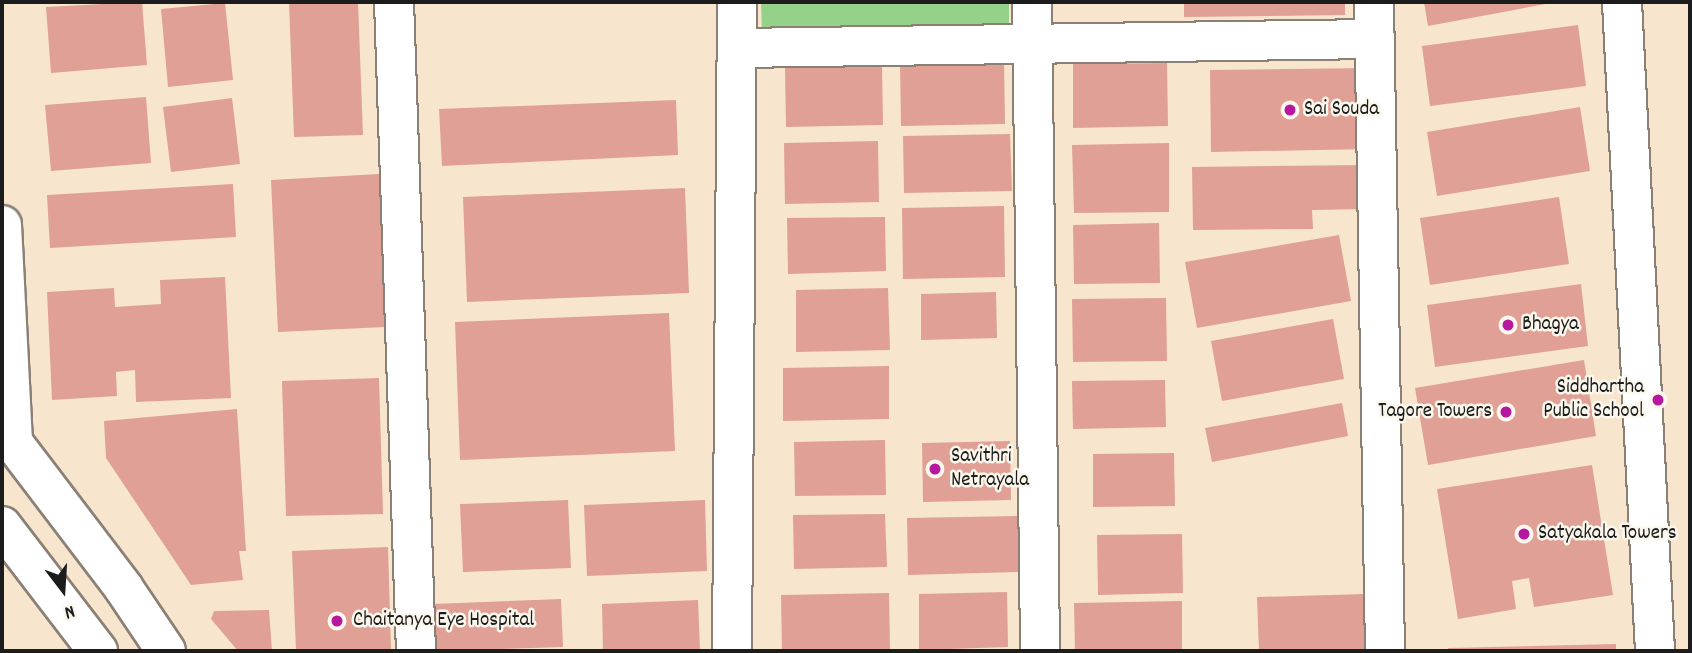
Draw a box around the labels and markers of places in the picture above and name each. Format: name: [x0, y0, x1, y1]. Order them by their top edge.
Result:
place label: Sai Souda: [1304, 97, 1379, 123]
marker: Sai Souda: [1282, 102, 1298, 118]
place label: Bhagya: [1522, 312, 1579, 338]
marker: Bhagya: [1500, 317, 1516, 333]
place label: Siddhartha Public School: [1543, 375, 1644, 425]
marker: Siddhartha Public School: [1650, 392, 1666, 408]
place label: Tagore Towers: [1378, 399, 1492, 425]
marker: Tagore Towers: [1498, 404, 1514, 420]
place label: Savithri Netrayala: [951, 444, 1029, 494]
marker: Savithri Netrayala: [925, 459, 945, 479]
place label: Satyakala Towers: [1538, 521, 1677, 547]
marker: Satyakala Towers: [1516, 526, 1532, 542]
place label: Chaitanya Eye Hospital: [353, 608, 534, 634]
marker: Chaitanya Eye Hospital: [327, 611, 347, 631]

